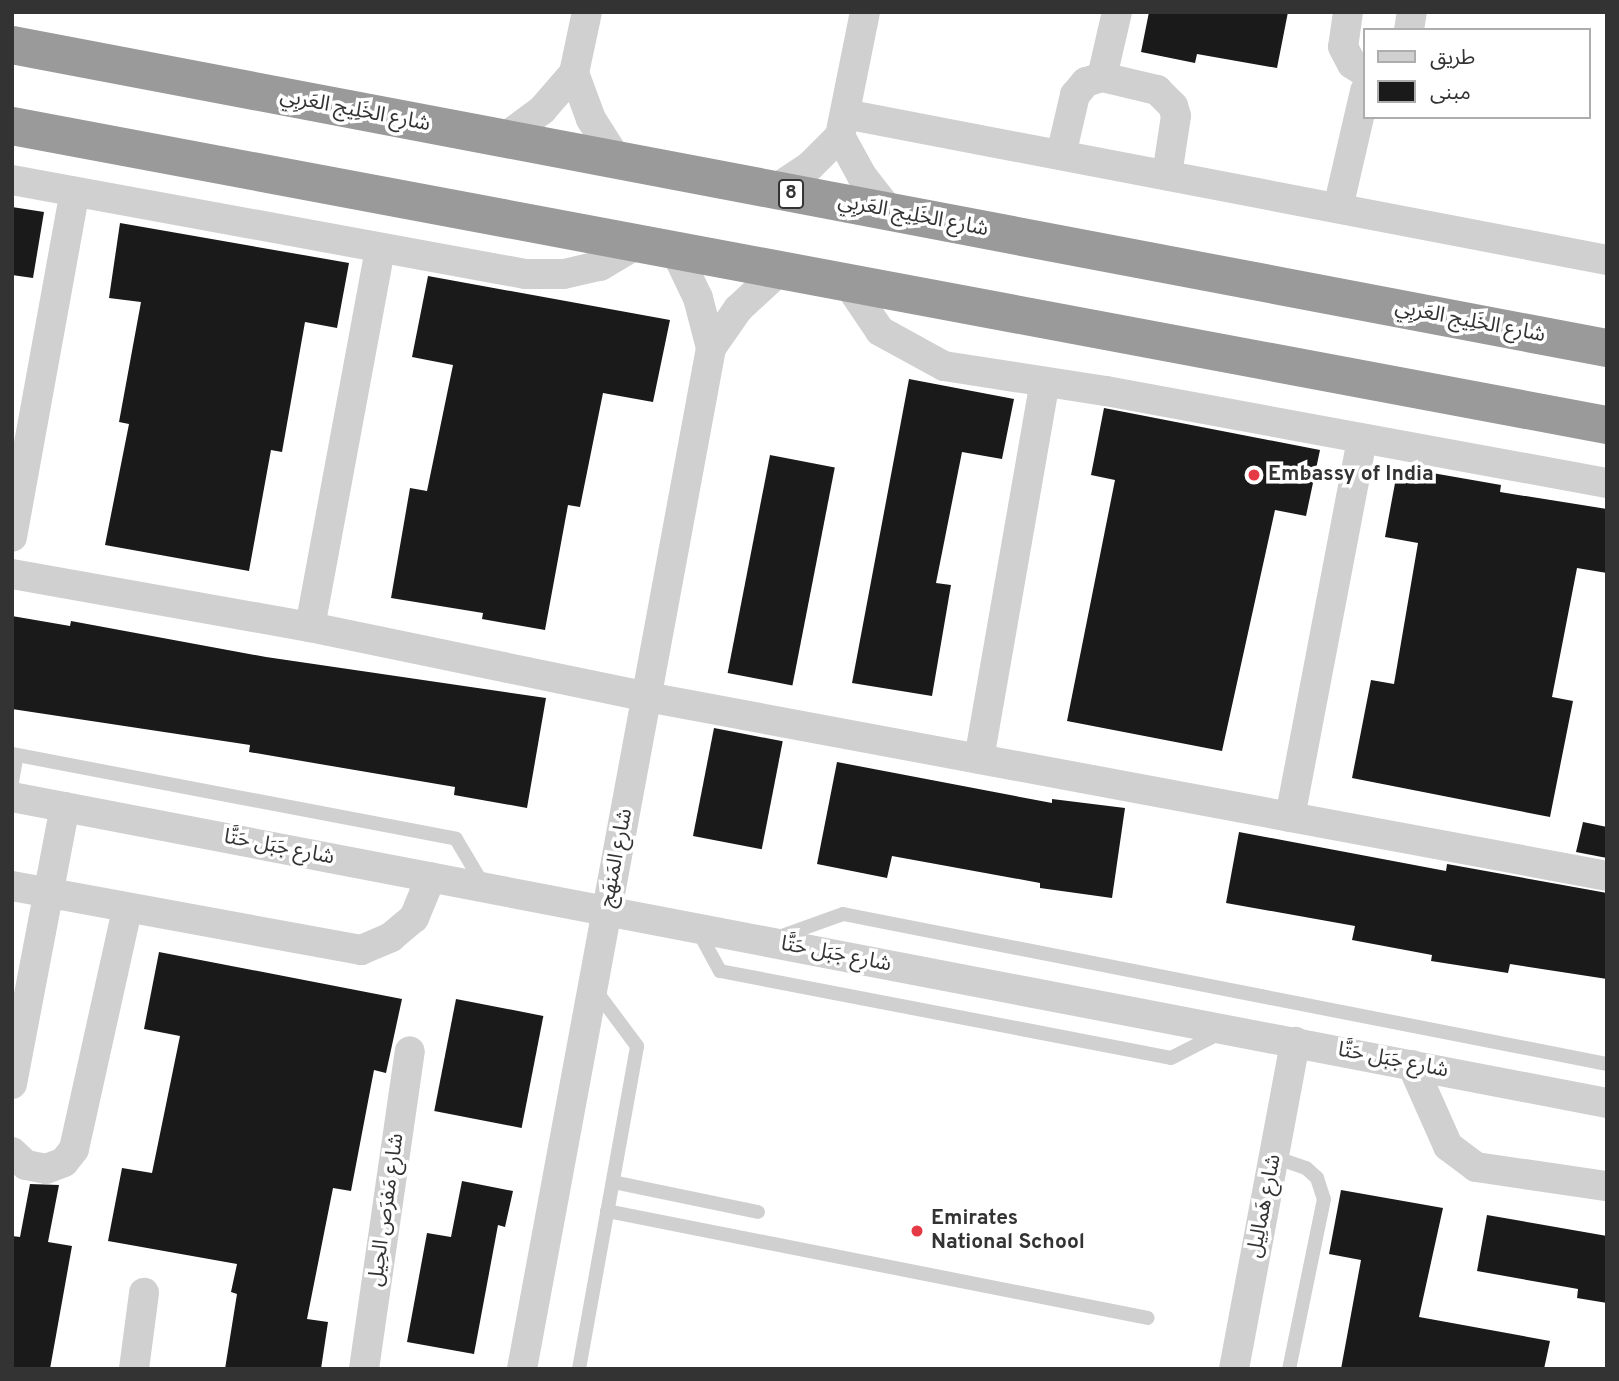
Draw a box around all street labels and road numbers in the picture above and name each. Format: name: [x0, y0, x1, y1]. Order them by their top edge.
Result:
street label: شارع الخَلِيج العَربِي: [278, 84, 432, 138]
road number: 8: [777, 178, 805, 210]
street label: شارع الخَلِيج العَربِي: [836, 189, 990, 243]
street label: شارع الخَلِيج العَربِي: [1393, 295, 1547, 349]
street label: شارع المَنهَج: [595, 807, 639, 909]
street label: شارع جَبَل حَتَّا: [222, 825, 336, 871]
street label: شارع جَبَل حَتَّا: [779, 932, 893, 978]
street label: شارع جَبَل حَتَّا: [1336, 1038, 1450, 1084]
street label: شارع مَفرَص الحِيل: [364, 1132, 410, 1288]
street label: شارع هَمالِيل: [1243, 1152, 1287, 1260]

